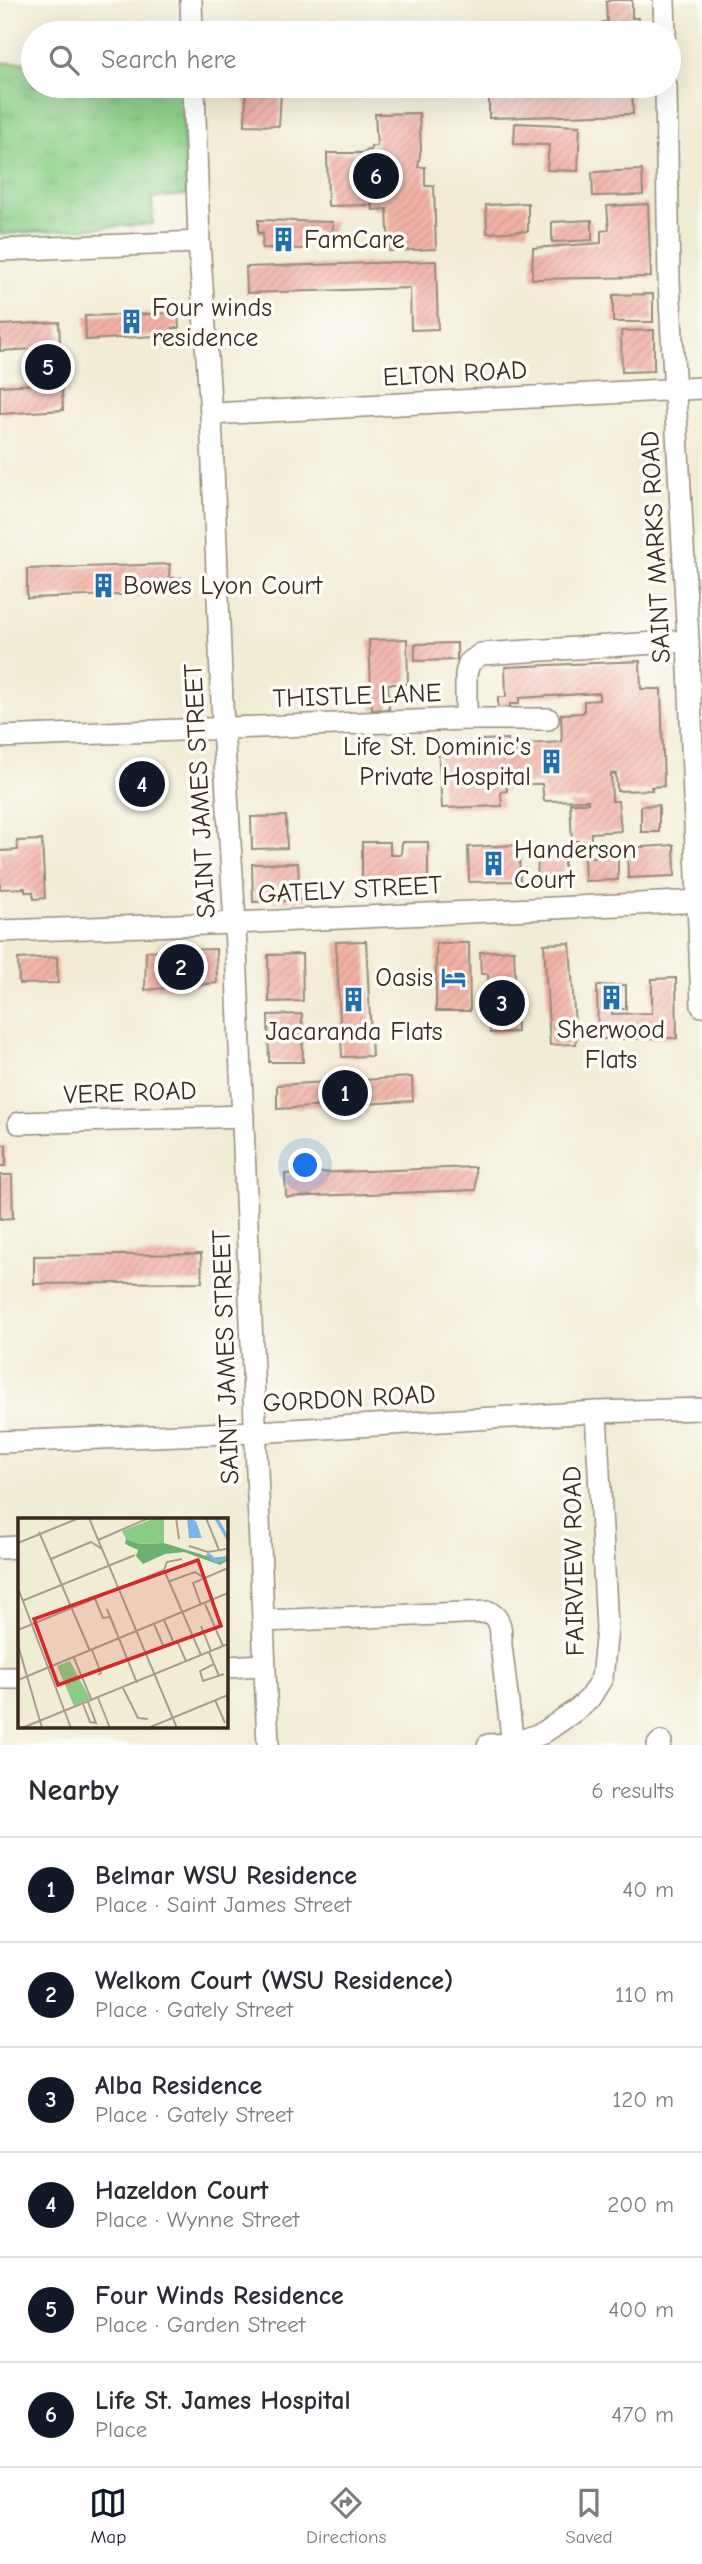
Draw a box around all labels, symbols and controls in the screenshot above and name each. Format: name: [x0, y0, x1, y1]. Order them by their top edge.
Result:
search box: [21, 21, 681, 98]
icon: search: [45, 41, 83, 79]
text: Search here: [101, 45, 236, 75]
pin: 6: [353, 150, 399, 202]
building icon: FamCare: [270, 225, 298, 253]
place label: FamCare: [304, 225, 405, 255]
place label: Four winds residence: [152, 293, 272, 353]
building icon: Four winds residence: [118, 308, 146, 336]
pin: 5: [25, 341, 71, 393]
street label: ELTON ROAD: [382, 355, 528, 393]
street label: SAINT MARKS ROAD: [635, 430, 677, 664]
building icon: Bowes Lyon Court: [89, 571, 117, 599]
place label: Bowes Lyon Court: [123, 571, 324, 601]
street label: SAINT JAMES STREET: [178, 662, 222, 919]
street label: THISTLE LANE: [272, 678, 442, 714]
place label: Life St. Dominic's Private Hospital: [343, 732, 531, 792]
building icon: Life St. Dominic's Private Hospital: [537, 747, 565, 775]
pin: 4: [119, 758, 165, 810]
place label: Handerson Court: [514, 835, 637, 895]
building icon: Handerson Court: [480, 850, 508, 878]
street label: GATELY STREET: [257, 870, 443, 910]
pin: 2: [158, 941, 204, 993]
place label: Oasis: [375, 963, 433, 993]
hotel icon: Oasis: [439, 963, 467, 991]
pin: 3: [479, 977, 525, 1029]
building icon: Sherwood Flats: [597, 983, 625, 1011]
building icon: Jacaranda Flats: [340, 985, 368, 1013]
place label: Sherwood Flats: [557, 1015, 665, 1075]
place label: Jacaranda Flats: [265, 1017, 443, 1047]
pin: 1: [322, 1067, 368, 1119]
street label: VERE ROAD: [63, 1076, 197, 1110]
your location: [288, 1148, 322, 1182]
street label: SAINT JAMES STREET: [207, 1229, 245, 1485]
street label: GORDON ROAD: [262, 1379, 436, 1419]
street label: FAIRVIEW ROAD: [557, 1466, 591, 1656]
inset map: [18, 1518, 228, 1728]
text: Nearby: [28, 1773, 119, 1808]
text: 6 results: [591, 1777, 674, 1804]
text: Belmar WSU Residence: [95, 1861, 357, 1891]
text: 1: [46, 1876, 56, 1903]
text: 40 m: [622, 1876, 674, 1903]
text: Place · Saint James Street: [95, 1891, 351, 1918]
text: Welkom Court (WSU Residence): [95, 1966, 453, 1996]
text: 2: [45, 1981, 57, 2008]
text: 110 m: [615, 1981, 674, 2008]
text: Place · Gately Street: [95, 1996, 293, 2023]
text: Alba Residence: [95, 2071, 262, 2101]
text: 3: [45, 2086, 57, 2113]
text: 120 m: [612, 2086, 674, 2113]
text: Place · Gately Street: [95, 2101, 293, 2128]
text: Hazeldon Court: [95, 2176, 268, 2206]
text: 4: [46, 2191, 56, 2218]
text: 200 m: [607, 2191, 674, 2218]
text: Place · Wynne Street: [95, 2206, 299, 2233]
text: Four Winds Residence: [95, 2281, 344, 2311]
text: 5: [45, 2296, 57, 2323]
text: 400 m: [608, 2296, 674, 2323]
text: Place · Garden Street: [95, 2311, 305, 2338]
text: Life St. James Hospital: [95, 2386, 351, 2416]
text: 6: [45, 2401, 57, 2428]
text: 470 m: [611, 2401, 674, 2428]
text: Place: [95, 2416, 147, 2443]
tab: Map: [89, 2484, 127, 2548]
tab: Directions: [306, 2484, 386, 2548]
tab: Saved: [565, 2484, 613, 2548]

